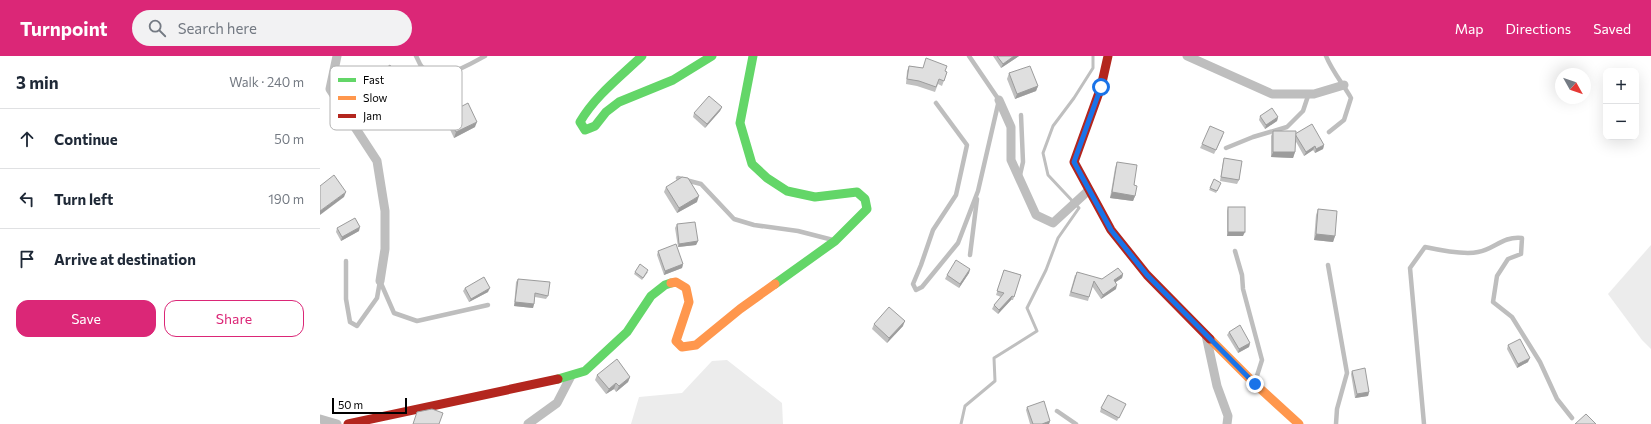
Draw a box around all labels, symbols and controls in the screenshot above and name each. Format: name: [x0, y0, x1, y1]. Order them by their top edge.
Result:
search box: [132, 10, 412, 46]
text: Turnpoint: [20, 17, 108, 40]
icon: search: [146, 17, 168, 39]
text: Search here: [178, 19, 257, 37]
text: Map: [1455, 20, 1484, 37]
text: Directions: [1506, 20, 1571, 37]
text: Saved: [1593, 20, 1631, 37]
legend: [330, 66, 462, 130]
north arrow: [1555, 68, 1591, 104]
map controls: [1603, 68, 1639, 140]
button: +: [1603, 68, 1639, 104]
text: 3 min: [16, 72, 59, 93]
text: Fast: [363, 73, 385, 86]
text: Walk · 240 m: [229, 74, 304, 90]
route start: [1092, 78, 1110, 96]
text: Slow: [363, 91, 388, 104]
button: −: [1603, 104, 1639, 140]
text: Jam: [363, 109, 382, 123]
icon: ahead: [16, 128, 38, 150]
text: Continue: [54, 130, 118, 148]
text: 50 m: [274, 131, 304, 147]
icon: left: [16, 188, 38, 210]
text: Turn left: [54, 190, 113, 208]
text: 190 m: [268, 191, 304, 207]
icon: arrive: [16, 248, 38, 270]
text: Arrive at destination: [54, 250, 196, 268]
button: Save: [16, 300, 156, 337]
button: Share: [164, 300, 304, 337]
route end: [1246, 375, 1264, 393]
scale bar: [332, 396, 407, 415]
text: 50 m: [338, 398, 363, 411]

